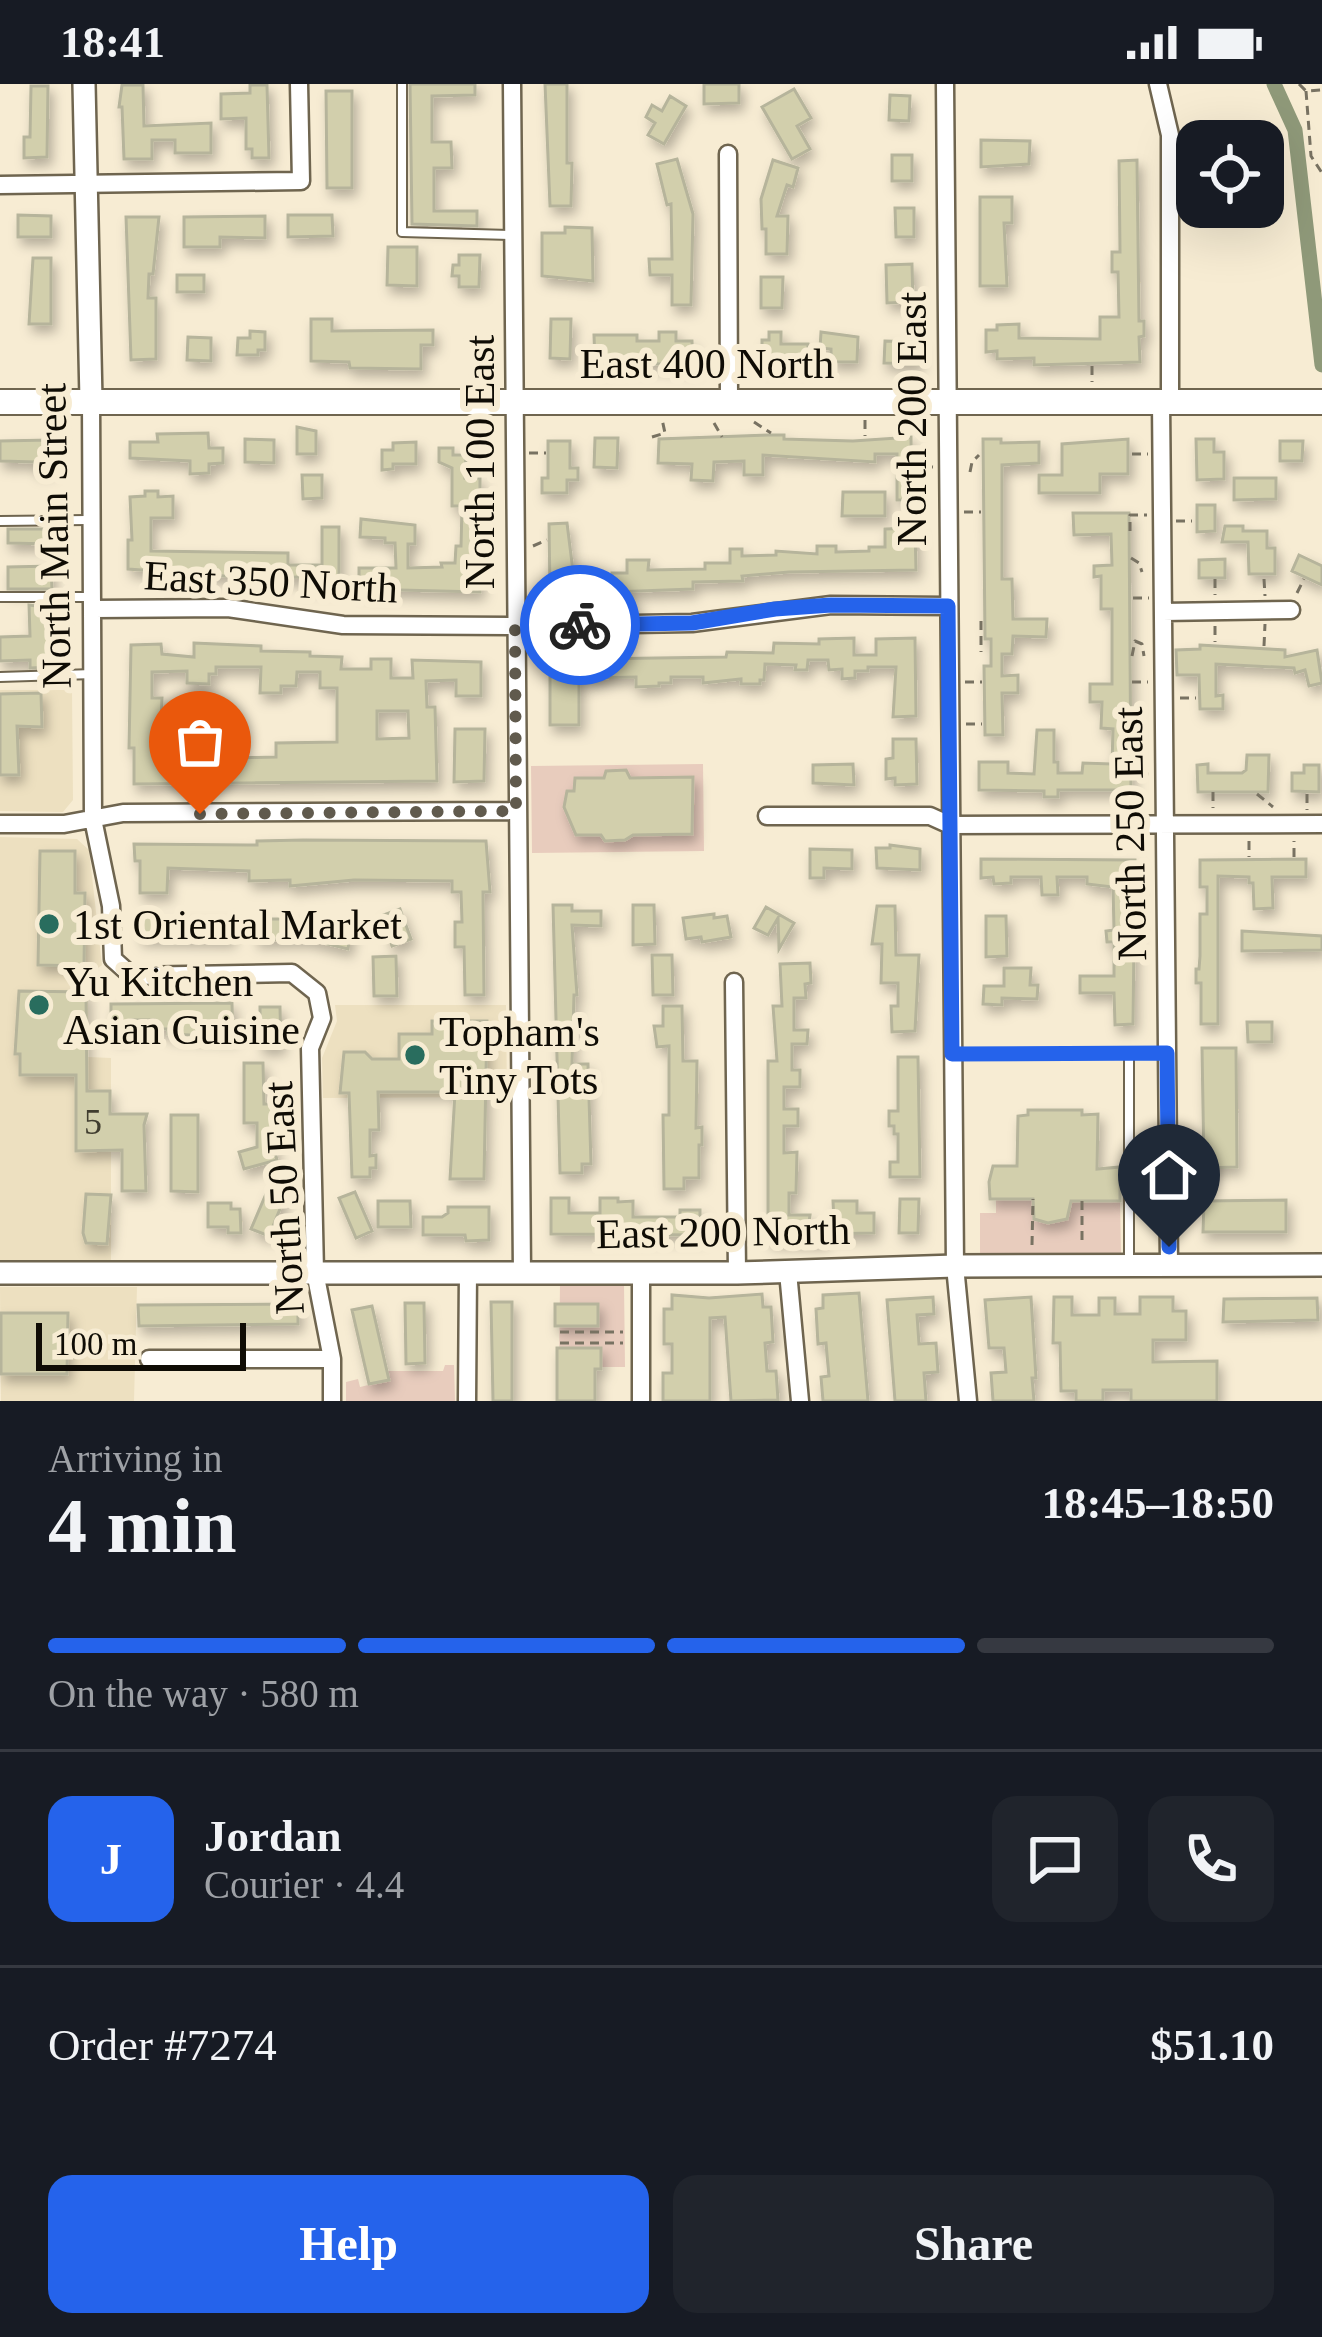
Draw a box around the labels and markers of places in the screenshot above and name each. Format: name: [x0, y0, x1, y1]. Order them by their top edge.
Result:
pin: [149, 691, 251, 814]
place label: 1st Oriental Market: [73, 902, 402, 948]
marker: 1st Oriental Market: [36, 911, 62, 937]
place label: Yu Kitchen Asian Cuisine: [63, 959, 300, 1053]
marker: Yu Kitchen Asian Cuisine: [26, 992, 52, 1018]
place label: Topham's Tiny Tots: [439, 1009, 600, 1103]
marker: Topham's Tiny Tots: [402, 1042, 428, 1068]
pin: [1118, 1124, 1220, 1247]

